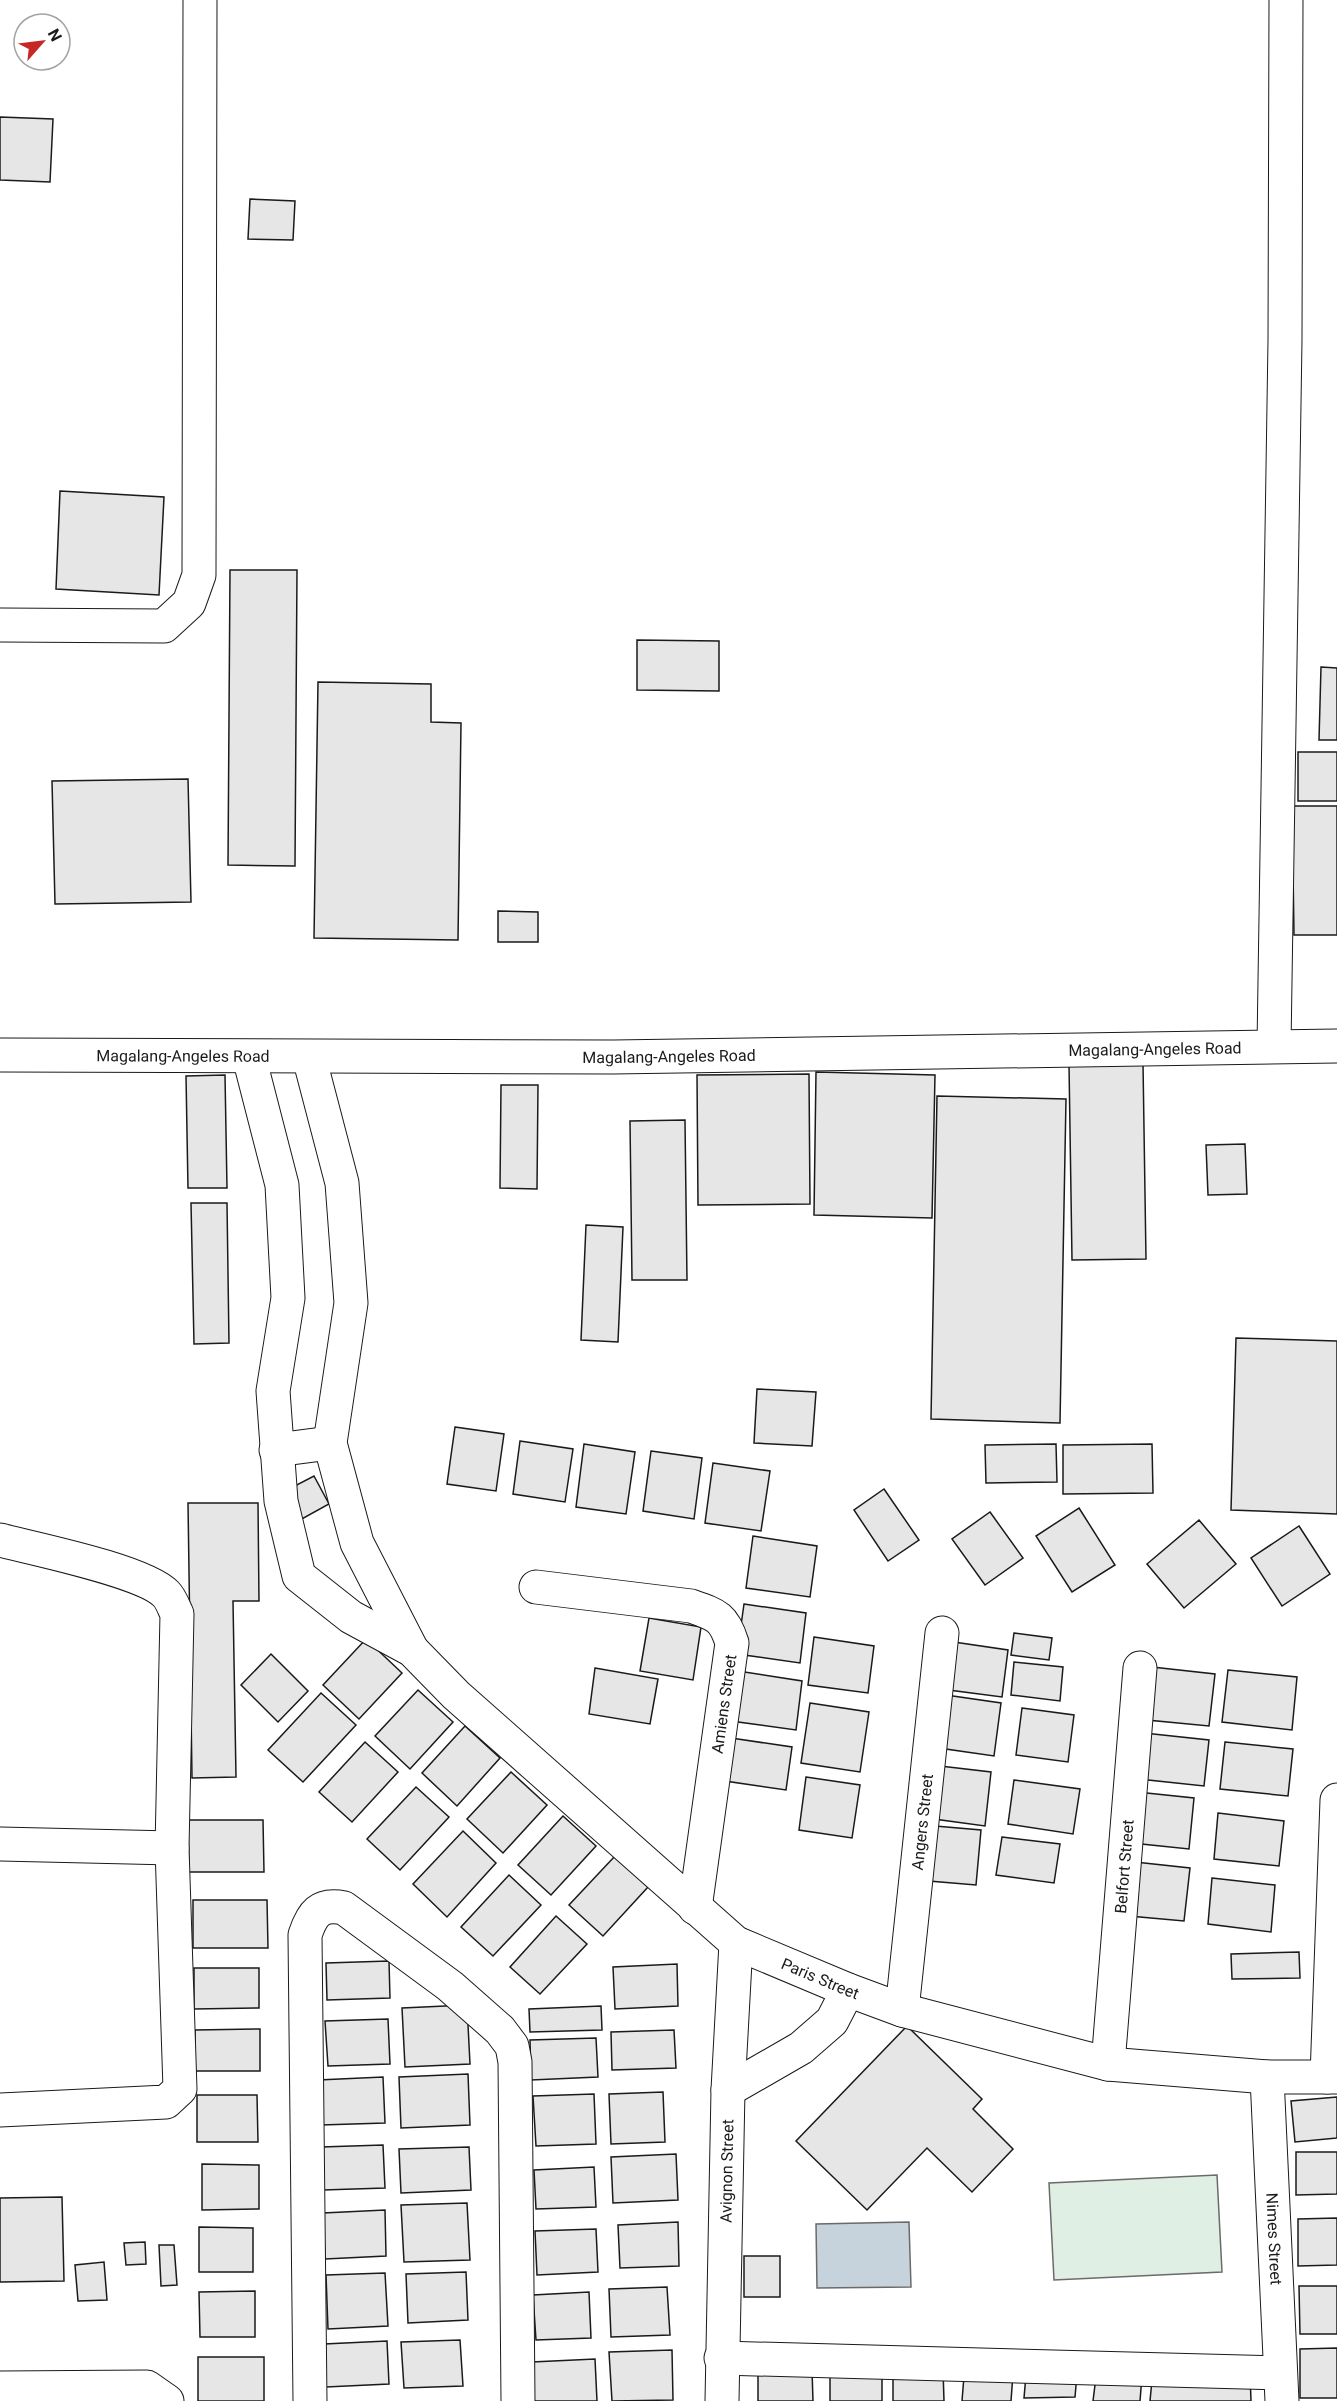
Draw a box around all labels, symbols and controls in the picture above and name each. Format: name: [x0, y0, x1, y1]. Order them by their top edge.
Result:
north arrow: [12, 12, 72, 72]
text: N: [44, 26, 66, 45]
street label: Magalang-Angeles Road: [1068, 1038, 1242, 1060]
street label: Magalang-Angeles Road: [582, 1045, 756, 1067]
street label: Magalang-Angeles Road: [96, 1046, 270, 1065]
street label: Amiens Street: [708, 1653, 740, 1755]
street label: Angers Street: [907, 1773, 936, 1871]
street label: Belfort Street: [1111, 1819, 1137, 1914]
street label: Paris Street: [779, 1954, 862, 2003]
street label: Avignon Street: [716, 2119, 737, 2223]
street label: Nimes Street: [1263, 2192, 1286, 2285]

